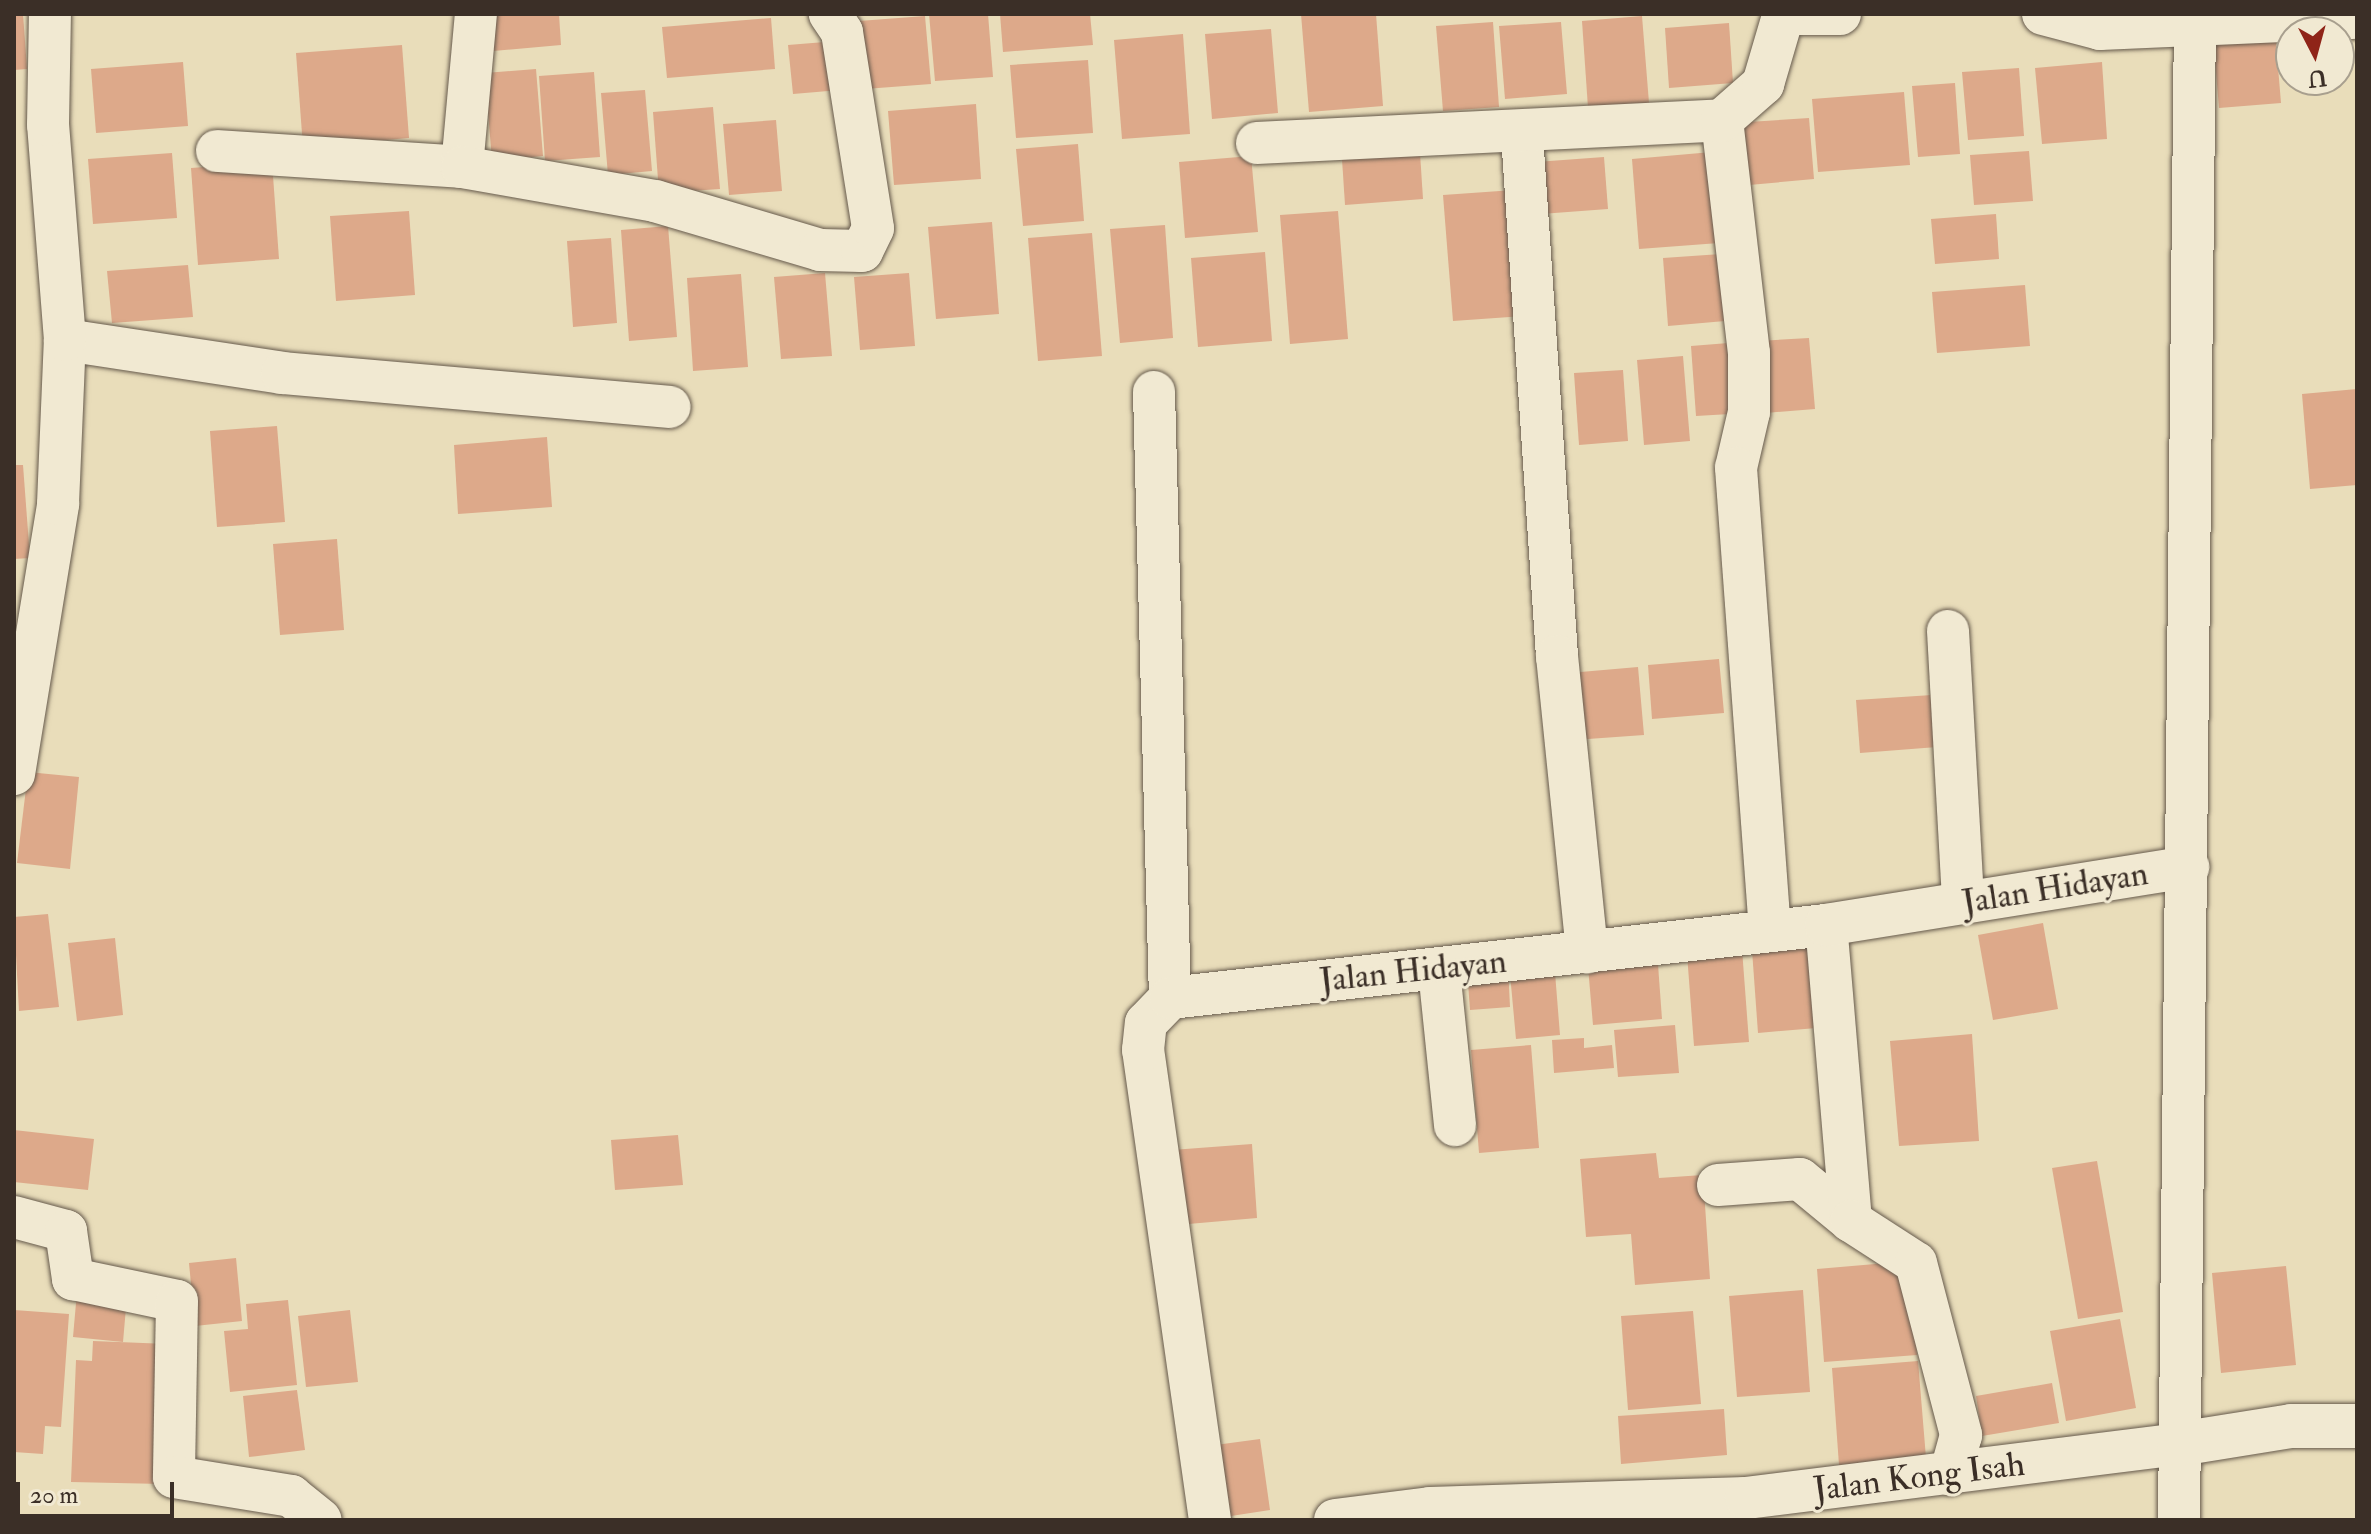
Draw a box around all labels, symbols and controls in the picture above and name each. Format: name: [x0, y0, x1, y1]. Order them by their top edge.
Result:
north arrow: [2275, 16, 2355, 96]
text: U: [2307, 63, 2328, 93]
street label: Jalan Hidayan: [1959, 853, 2151, 923]
street label: Jalan Hidayan: [1317, 941, 1509, 1001]
street label: Jalan Kong Isah: [1811, 1444, 2027, 1510]
scale bar: [20, 1466, 178, 1516]
text: 20 m: [30, 1480, 78, 1511]

